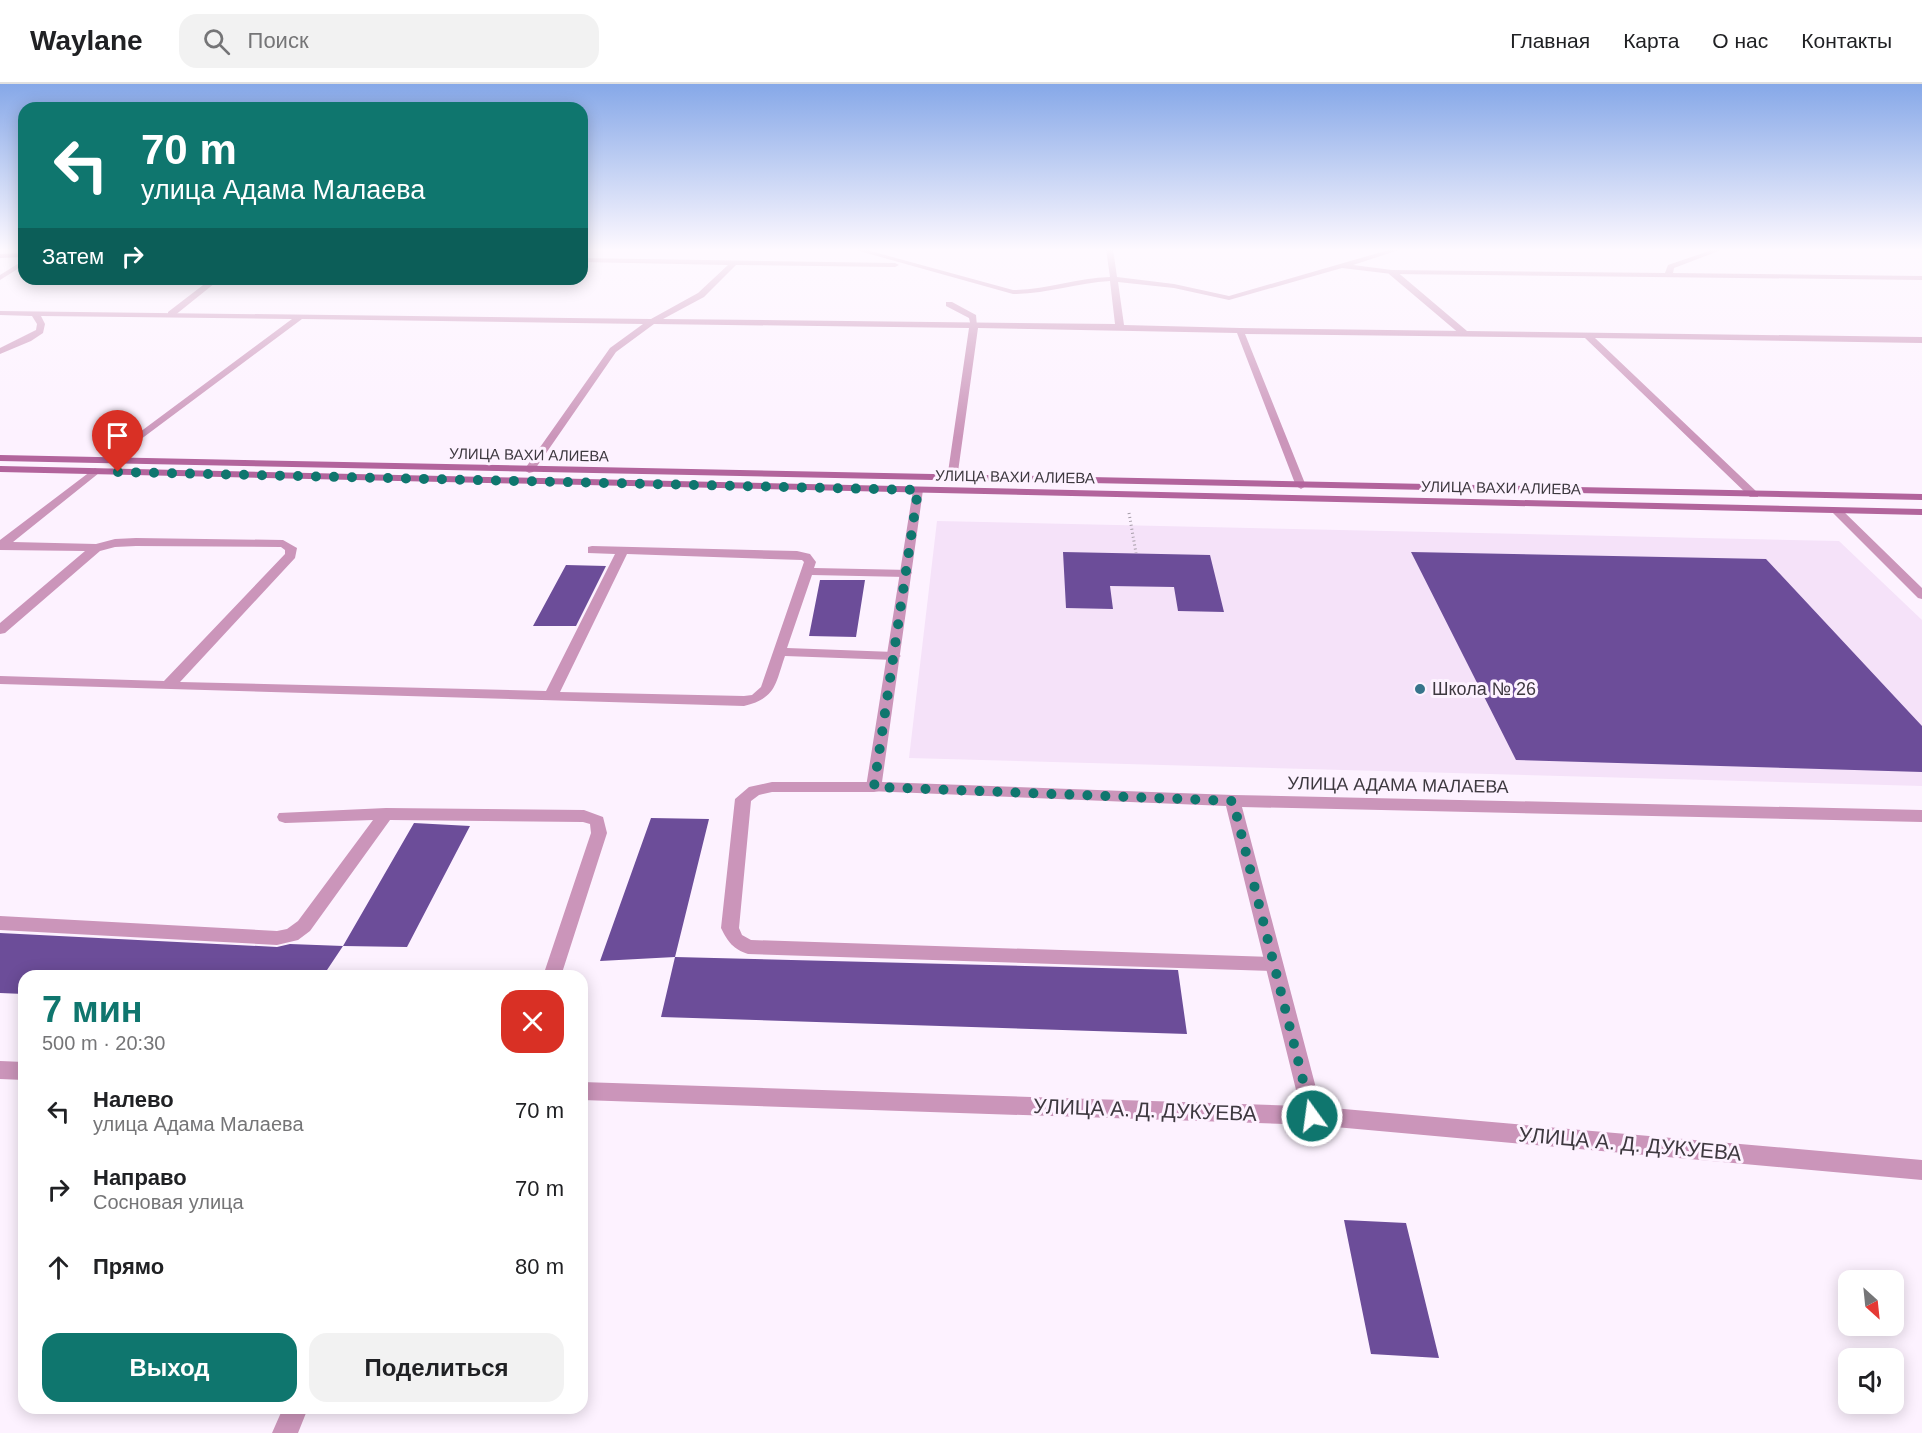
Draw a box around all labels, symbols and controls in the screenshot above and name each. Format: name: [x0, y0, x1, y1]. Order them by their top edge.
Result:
search box: [179, 14, 599, 68]
text: Waylane: [30, 25, 143, 56]
icon: search: [200, 25, 233, 58]
text: Поиск: [248, 28, 309, 53]
text: Главная: [1510, 29, 1590, 52]
text: Карта: [1623, 29, 1679, 52]
text: О нас: [1712, 29, 1768, 52]
text: Контакты: [1801, 29, 1892, 52]
icon: left: [42, 126, 120, 204]
text: 70 m: [141, 126, 237, 173]
text: улица Адама Малаева: [141, 175, 425, 205]
icon: right: [116, 240, 149, 273]
text: Затем: [42, 244, 104, 269]
pin: [92, 410, 143, 472]
icon: arrive: [101, 419, 134, 452]
street label: УЛИЦА ВАХИ АЛИЕВА: [449, 445, 609, 464]
street label: УЛИЦА ВАХИ АЛИЕВА: [935, 467, 1095, 486]
street label: УЛИЦА ВАХИ АЛИЕВА: [1421, 478, 1581, 497]
place label: Школа № 26: [1432, 679, 1536, 699]
marker: Школа № 26: [1413, 682, 1427, 696]
street label: УЛИЦА АДАМА МАЛАЕВА: [1287, 773, 1509, 797]
text: 7 мин: [42, 989, 143, 1030]
button: close: [501, 990, 564, 1053]
text: 500 m · 20:30: [42, 1032, 165, 1054]
position arrow: [1280, 1084, 1344, 1148]
text: Налево: [93, 1087, 174, 1112]
street label: УЛИЦА А. Д. ДУКУЕВА: [1033, 1094, 1257, 1125]
icon: left: [42, 1095, 75, 1128]
text: 70 m: [515, 1098, 564, 1123]
text: улица Адама Малаева: [93, 1113, 304, 1135]
street label: УЛИЦА А. Д. ДУКУЕВА: [1518, 1122, 1742, 1165]
text: Направо: [93, 1165, 187, 1190]
icon: right: [42, 1173, 75, 1206]
text: 70 m: [515, 1176, 564, 1201]
text: Сосновая улица: [93, 1191, 244, 1213]
icon: ahead: [42, 1251, 75, 1284]
text: Прямо: [93, 1254, 164, 1279]
text: 80 m: [515, 1254, 564, 1279]
north arrow: [1838, 1270, 1904, 1336]
map controls: [1838, 1270, 1904, 1414]
button: Выход: [42, 1333, 297, 1402]
button: Поделиться: [309, 1333, 564, 1402]
button: sound: [1838, 1348, 1904, 1414]

